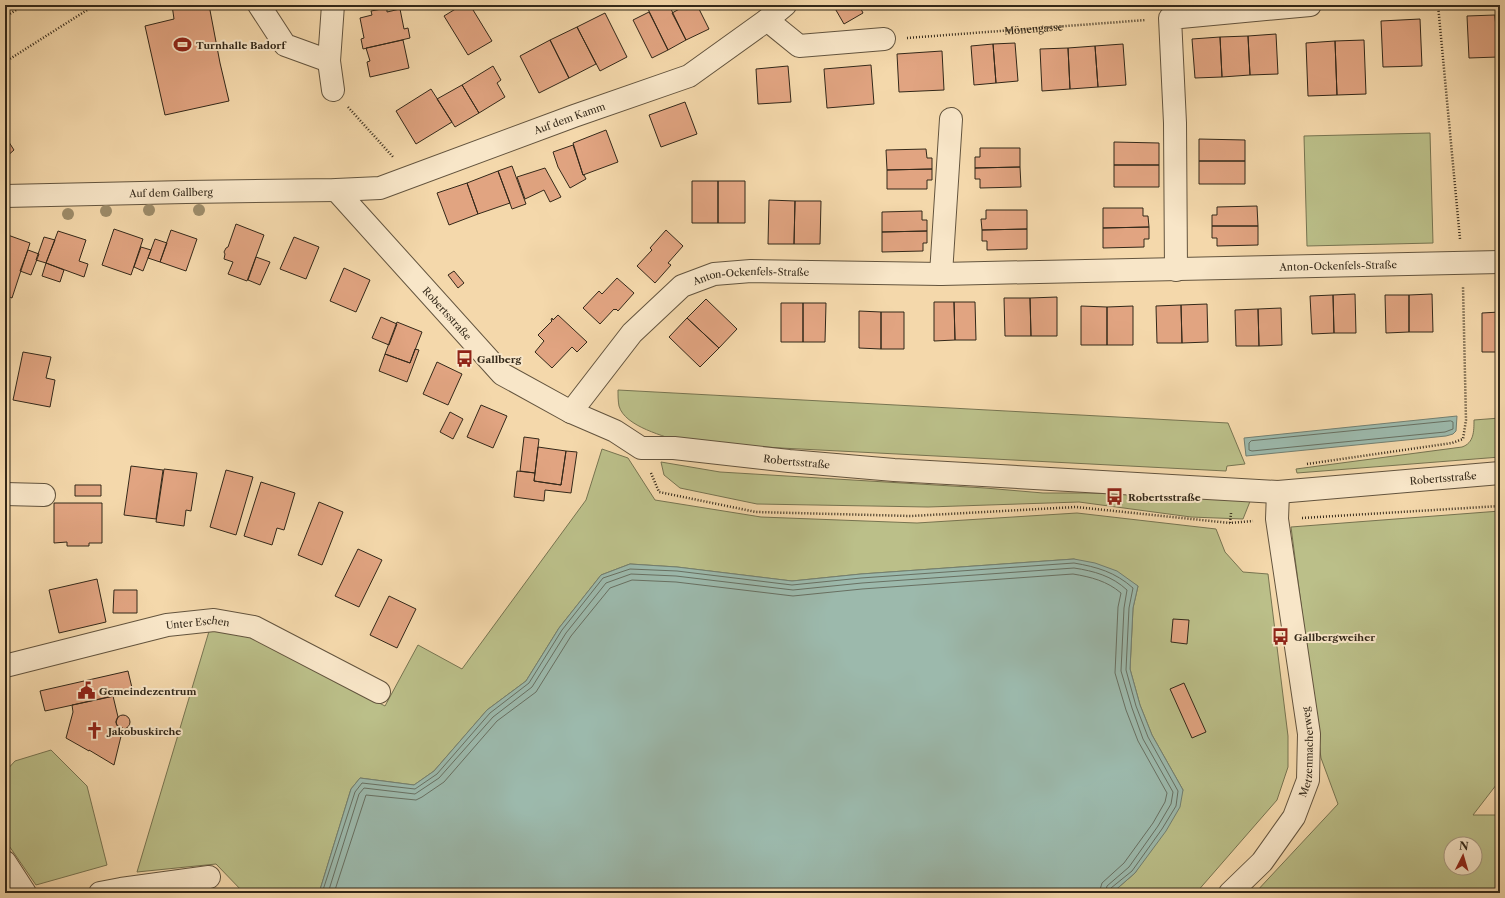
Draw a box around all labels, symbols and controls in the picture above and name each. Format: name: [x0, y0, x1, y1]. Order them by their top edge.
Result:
street label: Mönengasse: [1004, 20, 1064, 37]
sports icon: Turnhalle Badorf: [173, 35, 193, 55]
place label: Turnhalle Badorf: [196, 39, 287, 52]
street label: Auf dem Kamm: [531, 99, 607, 137]
street label: Auf dem Gallberg: [128, 185, 214, 200]
street label: Anton-Ockenfels-Straße: [1278, 258, 1397, 273]
street label: Anton-Ockenfels-Straße: [690, 264, 810, 288]
street label: Robertsstraße: [420, 284, 475, 343]
bus stop icon: Gallberg: [454, 349, 474, 369]
place label: Gallberg: [477, 353, 522, 366]
street label: Robertsstraße: [763, 452, 831, 471]
street label: Robertsstraße: [1409, 469, 1477, 487]
bus stop icon: Robertsstraße: [1105, 487, 1125, 507]
place label: Robertsstraße: [1128, 491, 1201, 504]
street label: Unter Eschen: [165, 613, 231, 632]
bus stop icon: Gallbergweiher: [1271, 627, 1291, 647]
place label: Gallbergweiher: [1294, 631, 1375, 644]
public building icon: Gemeindezentrum: [76, 681, 96, 701]
place label: Gemeindezentrum: [99, 685, 196, 698]
street label: Metzenmacherweg: [1296, 706, 1316, 799]
church icon: Jakobuskirche: [85, 721, 105, 741]
place label: Jakobuskirche: [106, 725, 181, 738]
north arrow: [1443, 836, 1483, 876]
text: N: [1458, 839, 1470, 853]

